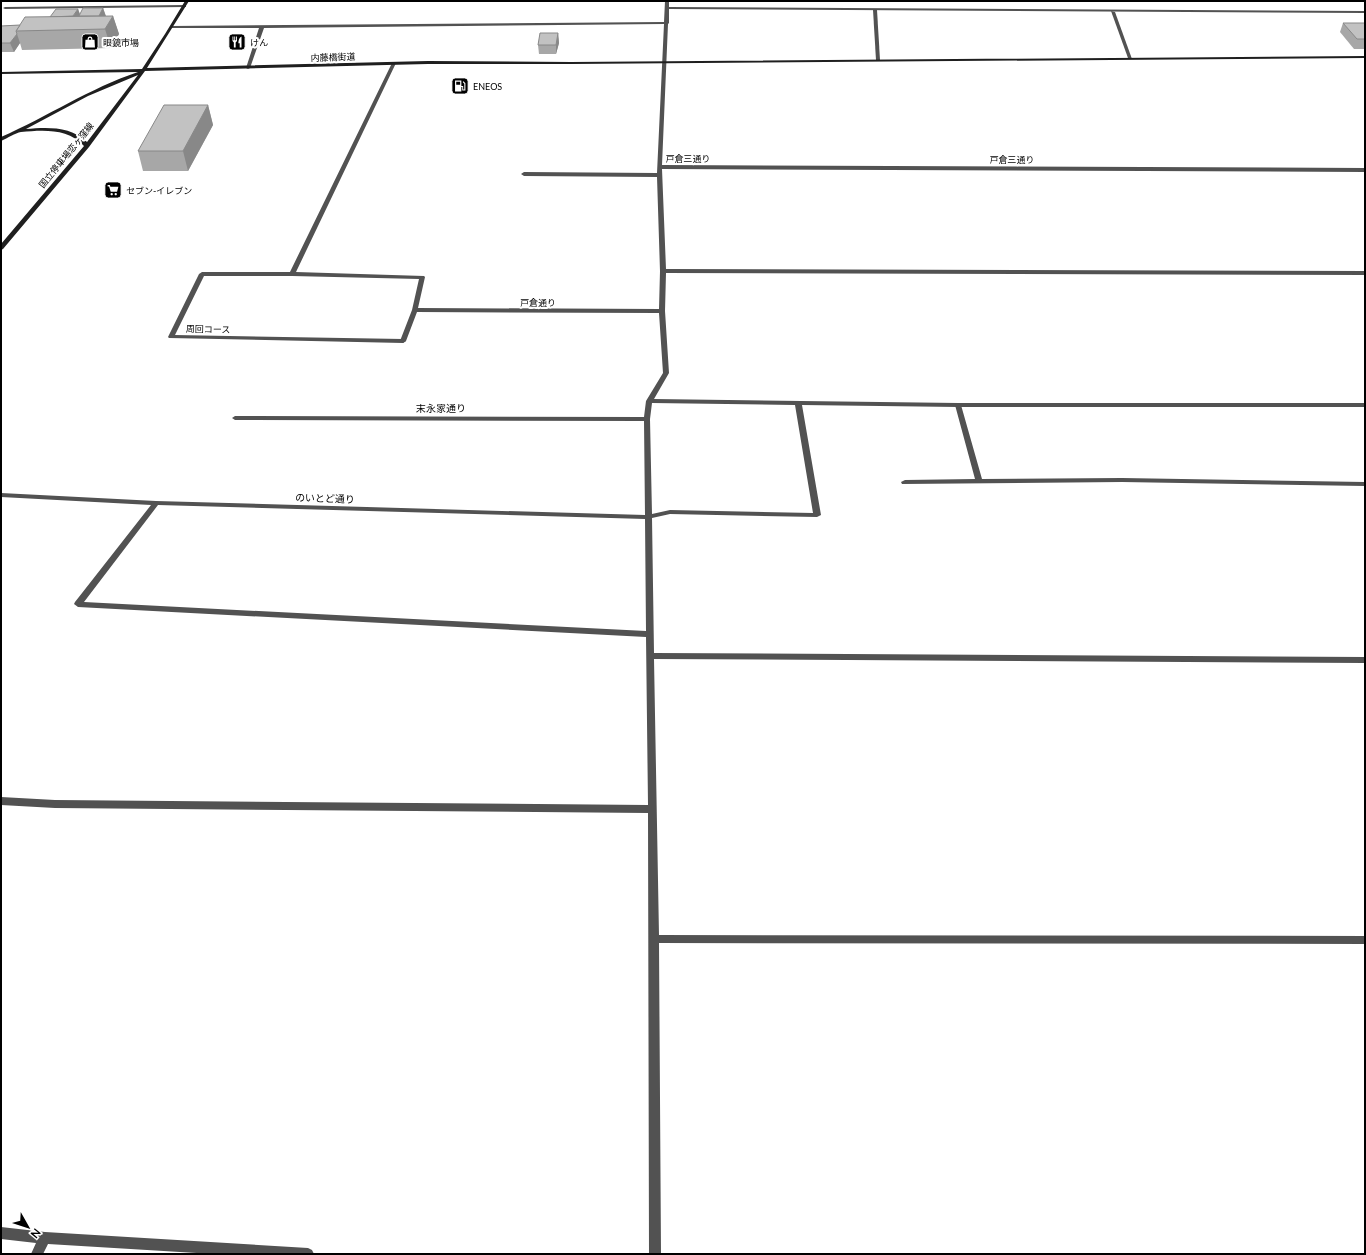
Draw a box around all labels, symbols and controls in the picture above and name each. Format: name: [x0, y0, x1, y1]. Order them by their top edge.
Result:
shop icon: 眼鏡市場: [80, 32, 100, 52]
restaurant icon: けん: [227, 32, 247, 52]
place label: 眼鏡市場: [103, 37, 139, 48]
place label: けん: [250, 37, 268, 48]
street label: 内藤橋街道: [310, 51, 356, 63]
fuel station icon: ENEOS: [450, 76, 470, 96]
place label: ENEOS: [473, 81, 502, 92]
street label: 国立停車場恋ヶ窪線: [36, 119, 96, 190]
street label: 戸倉三通り: [665, 153, 711, 164]
street label: 戸倉三通り: [989, 154, 1035, 165]
supermarket icon: セブン-イレブン: [103, 180, 123, 200]
place label: セブン-イレブン: [126, 185, 192, 196]
street label: 戸倉通り: [520, 297, 556, 308]
street label: 周回コース: [186, 323, 230, 335]
street label: 末永家通り: [416, 402, 466, 414]
street label: のいとど通り: [295, 491, 355, 505]
north arrow: [8, 1207, 48, 1247]
text: N: [28, 1226, 44, 1241]

